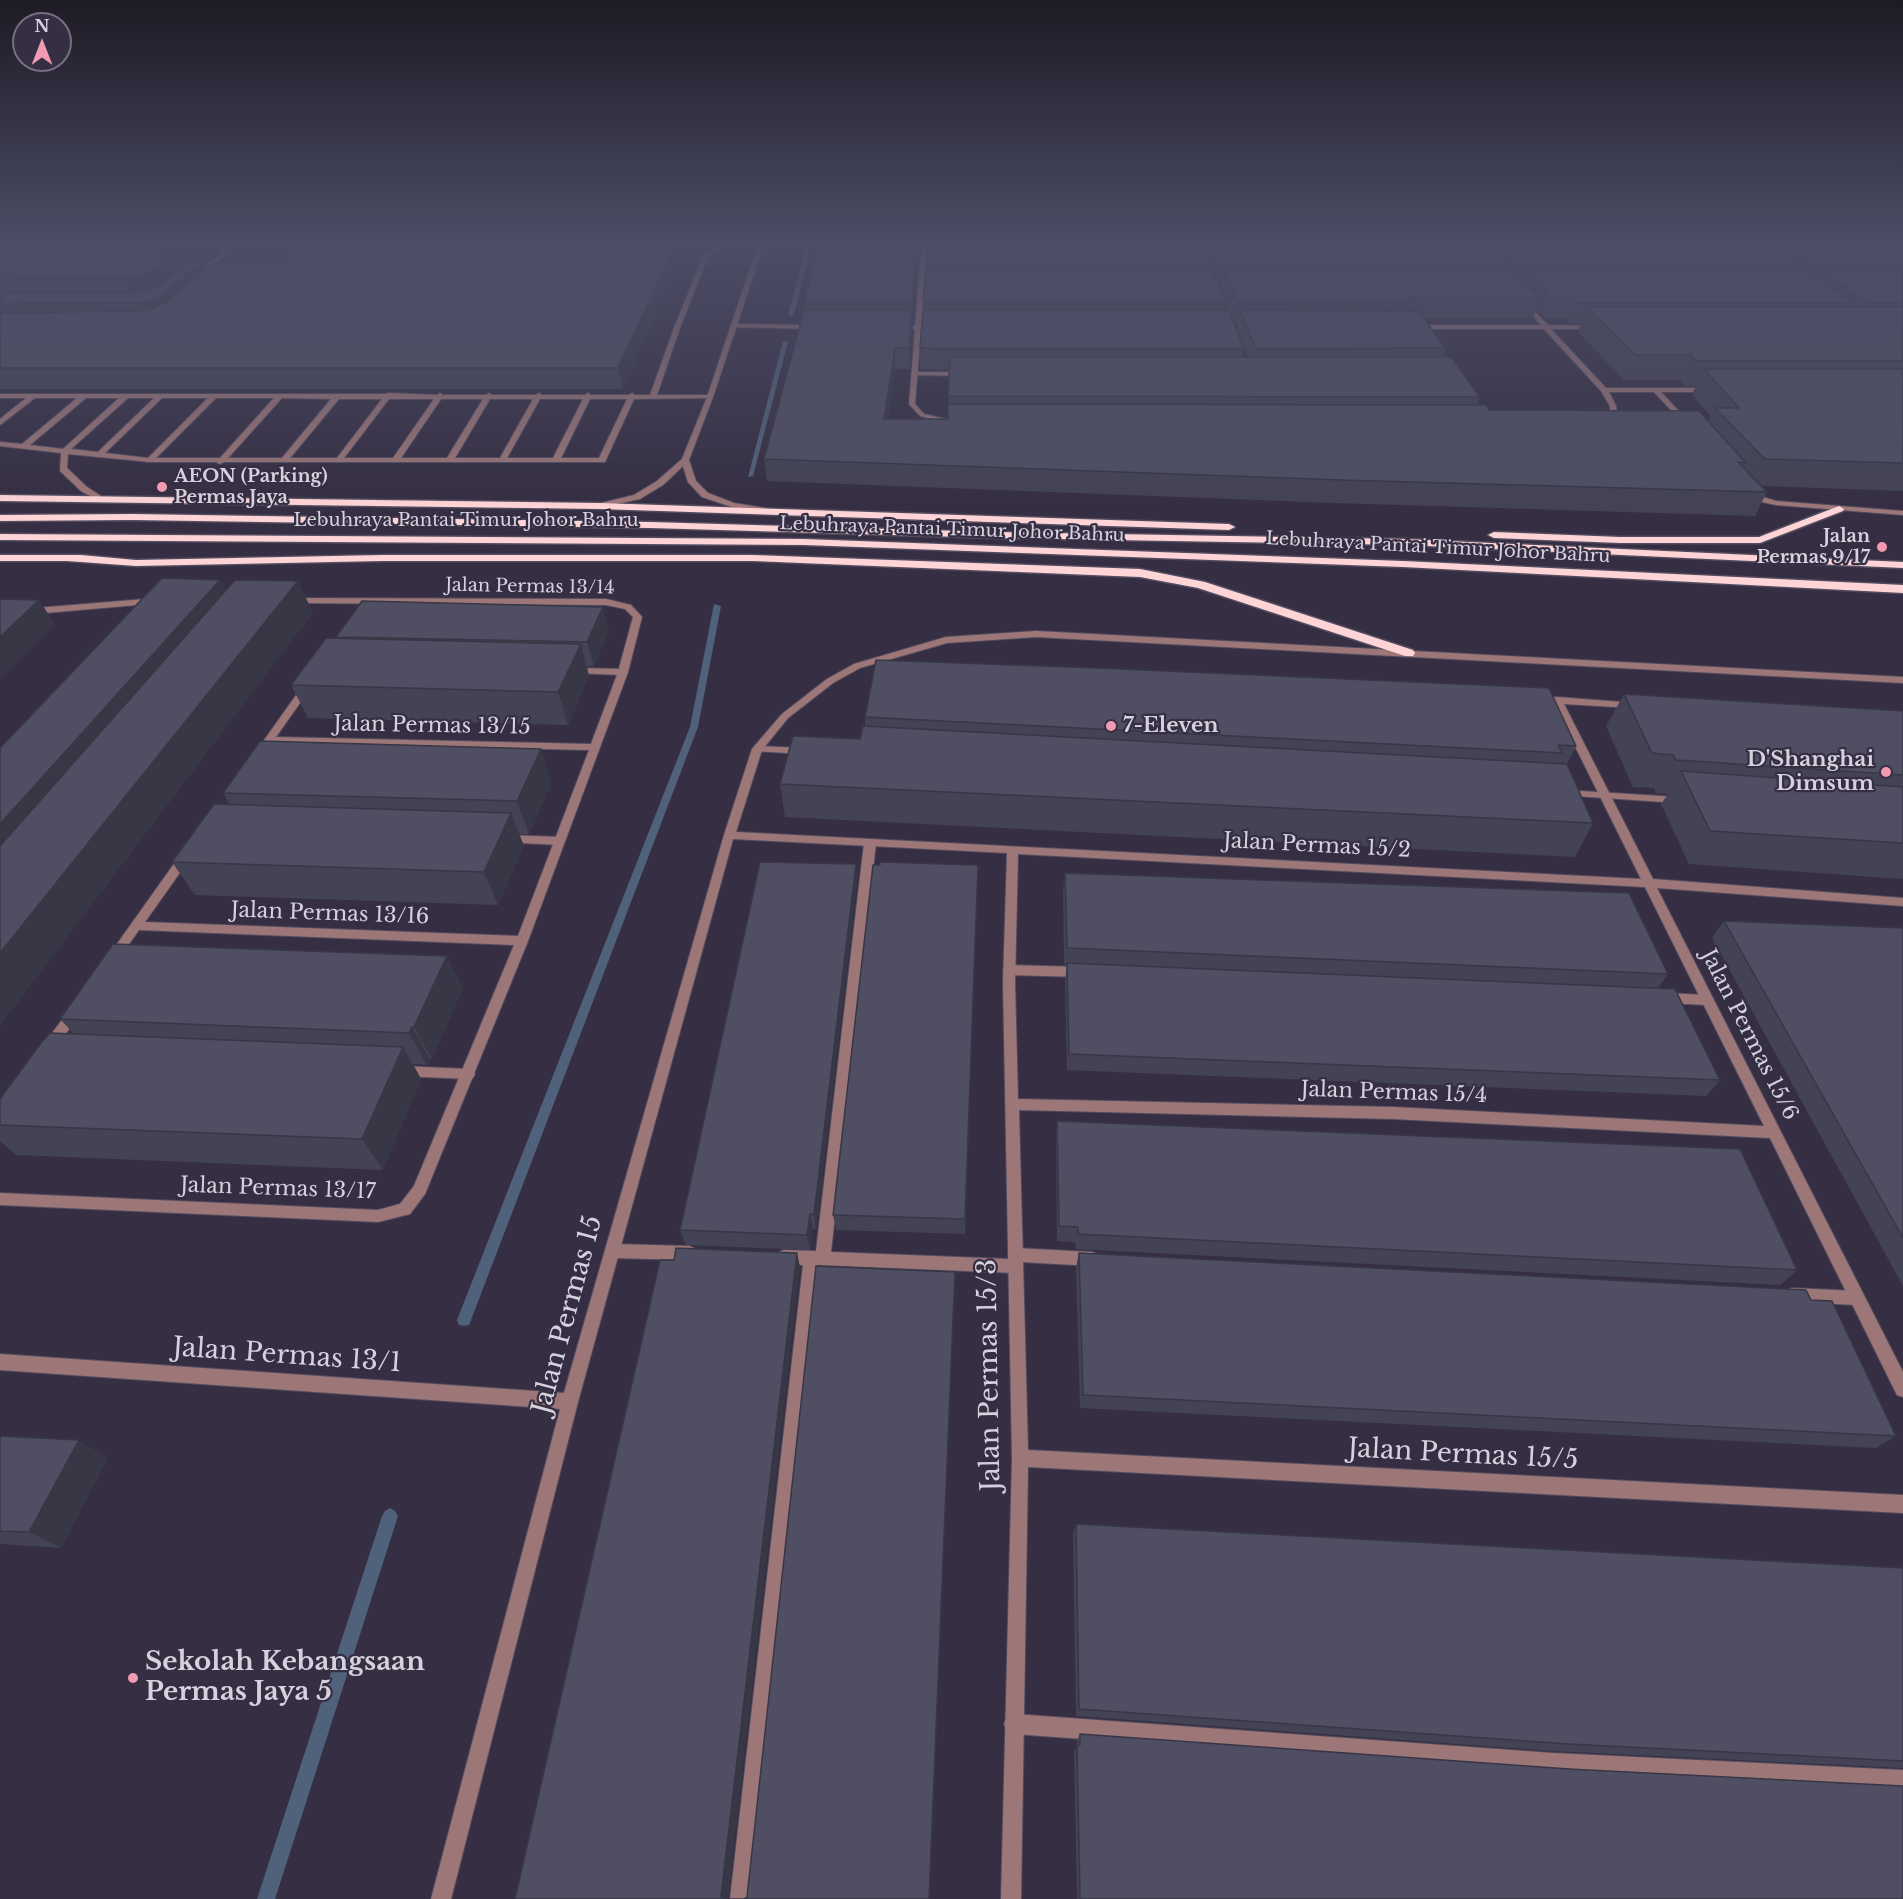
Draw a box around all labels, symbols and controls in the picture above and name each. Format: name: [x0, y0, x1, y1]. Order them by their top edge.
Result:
north arrow: [12, 12, 72, 72]
text: N: [34, 16, 50, 36]
place label: AEON (Parking) Permas Jaya: [174, 466, 328, 508]
marker: AEON (Parking) Permas Jaya: [155, 480, 169, 494]
street label: Lebuhraya Pantai Timur Johor Bahru: [293, 510, 639, 532]
street label: Lebuhraya Pantai Timur Johor Bahru: [779, 513, 1125, 547]
place label: Jalan Permas 9/17: [1757, 526, 1870, 568]
street label: Lebuhraya Pantai Timur Johor Bahru: [1265, 528, 1611, 568]
marker: Jalan Permas 9/17: [1875, 540, 1889, 554]
street label: Jalan Permas 13/14: [445, 575, 615, 599]
street label: Jalan Permas 13/15: [333, 712, 531, 740]
place label: 7-Eleven: [1123, 713, 1218, 739]
marker: 7-Eleven: [1104, 719, 1118, 733]
place label: D'Shanghai Dimsum: [1747, 747, 1874, 797]
marker: D'Shanghai Dimsum: [1879, 765, 1893, 779]
street label: Jalan Permas 15/2: [1223, 829, 1411, 863]
street label: Jalan Permas 13/16: [230, 898, 430, 930]
street label: Jalan Permas 15/6: [1695, 945, 1803, 1125]
street label: Jalan Permas 15/4: [1300, 1077, 1488, 1109]
street label: Jalan Permas 13/17: [180, 1173, 376, 1205]
street label: Jalan Permas 15: [526, 1212, 610, 1418]
street label: Jalan Permas 15/3: [972, 1259, 1008, 1491]
street label: Jalan Permas 13/1: [172, 1332, 402, 1380]
street label: Jalan Permas 15/5: [1347, 1433, 1579, 1477]
place label: Sekolah Kebangsaan Permas Jaya 5: [145, 1647, 425, 1708]
marker: Sekolah Kebangsaan Permas Jaya 5: [126, 1671, 140, 1685]

